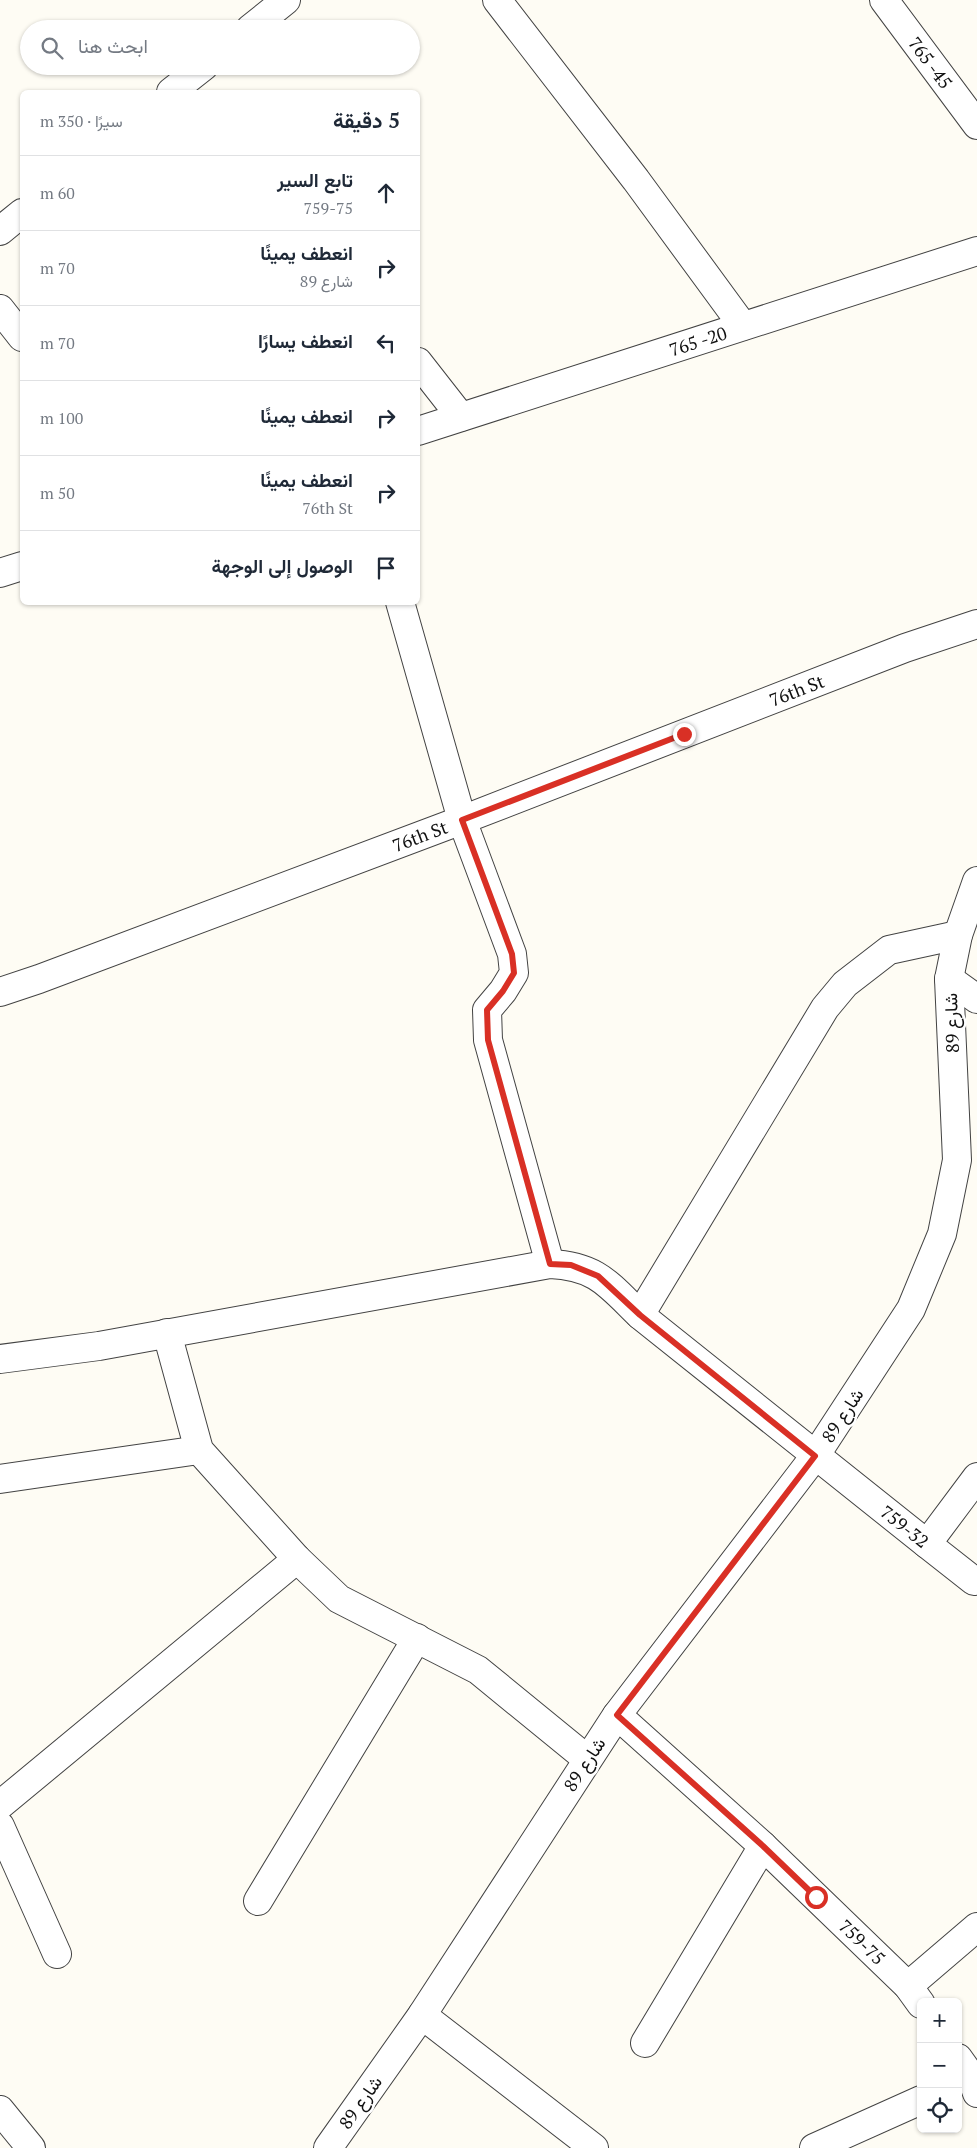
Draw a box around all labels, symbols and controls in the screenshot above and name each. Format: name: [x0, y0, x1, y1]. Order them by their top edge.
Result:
search box: [20, 20, 420, 75]
street label: 765 -45: [903, 32, 958, 94]
text: ابحث هنا: [78, 33, 148, 58]
icon: search: [38, 34, 66, 62]
text: 5 دقيقة: [333, 106, 400, 134]
text: سيرًا · 350 m: [40, 110, 123, 132]
text: تابع السير: [277, 167, 353, 192]
icon: ahead: [372, 179, 400, 207]
text: 60 m: [40, 182, 75, 204]
text: 759-75: [304, 197, 353, 219]
text: انعطف يمينًا: [260, 240, 353, 265]
icon: right: [372, 254, 400, 282]
text: 70 m: [40, 257, 75, 279]
text: شارع 89: [300, 270, 353, 292]
street label: 765 -20: [666, 320, 730, 361]
text: انعطف يسارًا: [258, 328, 353, 353]
icon: left: [372, 329, 400, 357]
text: 70 m: [40, 332, 75, 354]
text: انعطف يمينًا: [260, 403, 353, 428]
icon: right: [372, 404, 400, 432]
text: 100 m: [40, 407, 83, 429]
text: انعطف يمينًا: [260, 467, 353, 492]
icon: right: [372, 479, 400, 507]
text: 50 m: [40, 482, 75, 504]
text: 76th St: [302, 497, 353, 519]
text: الوصول إلى الوجهة: [211, 553, 353, 578]
icon: arrive: [372, 554, 400, 582]
street label: 76th St: [766, 668, 828, 712]
route end: [673, 723, 696, 746]
street label: 76th St: [389, 814, 451, 857]
street label: شارع 89: [938, 993, 965, 1053]
street label: شارع 89: [816, 1383, 869, 1447]
street label: 759-32: [876, 1500, 934, 1553]
street label: شارع 89: [558, 1732, 611, 1796]
route start: [805, 1886, 828, 1909]
street label: 759-75: [834, 1914, 891, 1970]
map controls: [917, 1998, 962, 2133]
button: +: [917, 1998, 962, 2043]
button: −: [917, 2043, 962, 2088]
street label: شارع 89: [333, 2071, 388, 2134]
button: locate: [917, 2088, 962, 2133]

